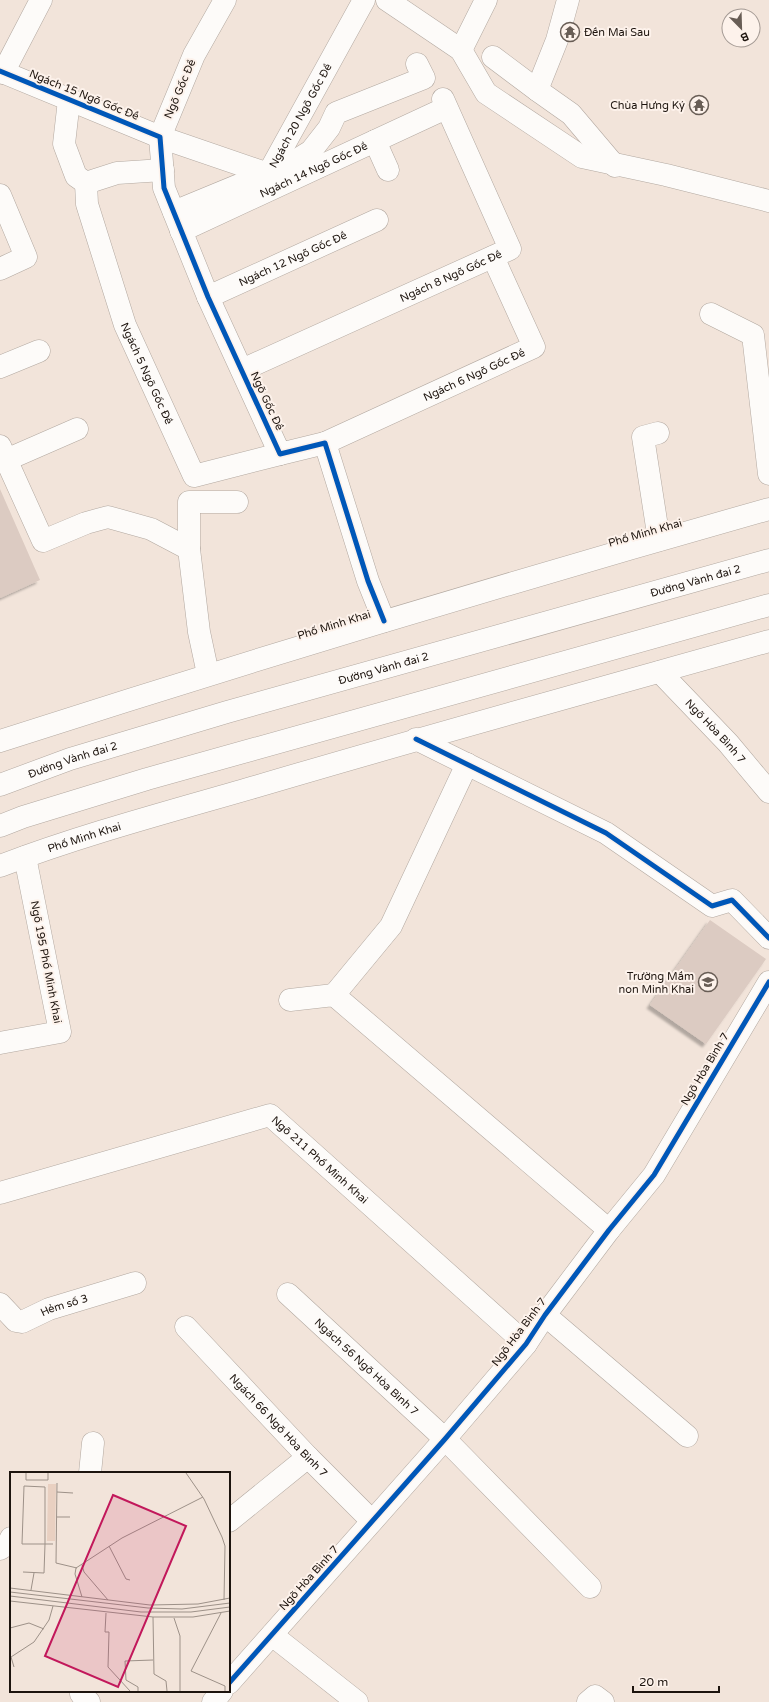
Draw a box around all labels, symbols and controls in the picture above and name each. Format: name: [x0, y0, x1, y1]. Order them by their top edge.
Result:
north arrow: [721, 8, 761, 48]
temple icon: Đền Mai Sau: [559, 21, 581, 43]
place label: Đền Mai Sau: [584, 26, 650, 39]
text: B: [738, 29, 751, 44]
street label: Ngõ Gốc Đề: [162, 57, 198, 121]
street label: Ngách 20 Ngõ Gốc Đề: [266, 61, 334, 170]
street label: Ngách 15 Ngõ Gốc Đề: [27, 67, 141, 123]
temple icon: Chùa Hưng Ký: [688, 94, 710, 116]
place label: Chùa Hưng Ký: [610, 99, 685, 112]
street label: Ngách 14 Ngõ Gốc Đề: [257, 139, 369, 200]
street label: Ngách 12 Ngõ Gốc Đề: [237, 228, 349, 289]
street label: Ngách 8 Ngõ Gốc Đề: [398, 247, 504, 304]
street label: Ngách 5 Ngõ Gốc Đề: [118, 320, 176, 426]
street label: Ngách 6 Ngõ Gốc Đề: [421, 346, 527, 403]
street label: Ngõ Gốc Đề: [248, 370, 286, 432]
street label: Phố Minh Khai: [607, 516, 683, 550]
street label: Đường Vành đai 2: [649, 562, 742, 600]
street label: Phố Minh Khai: [296, 608, 372, 642]
street label: Đường Vành đai 2: [337, 649, 430, 687]
street label: Ngõ Hòa Bình 7: [683, 696, 748, 766]
street label: Đường Vành đai 2: [26, 739, 119, 781]
street label: Phố Minh Khai: [46, 819, 122, 855]
street label: Ngõ 195 Phố Minh Khai: [28, 899, 64, 1025]
place label: Trường Mầm non Minh Khai: [619, 970, 694, 996]
school or university icon: Trường Mầm non Minh Khai: [697, 971, 719, 993]
street label: Ngõ Hòa Bình 7: [678, 1030, 732, 1108]
street label: Ngõ 211 Phố Minh Khai: [269, 1113, 371, 1206]
street label: Hẻm số 3: [38, 1291, 89, 1319]
street label: Ngõ Hòa Bình 7: [489, 1295, 549, 1369]
street label: Ngách 56 Ngõ Hòa Bình 7: [312, 1315, 421, 1418]
street label: Ngách 66 Ngõ Hòa Bình 7: [227, 1371, 330, 1479]
inset map: [10, 1472, 230, 1692]
street label: Ngõ Hòa Bình 7: [277, 1543, 341, 1613]
scale bar: [633, 1668, 719, 1694]
text: 20 m: [639, 1675, 668, 1689]

